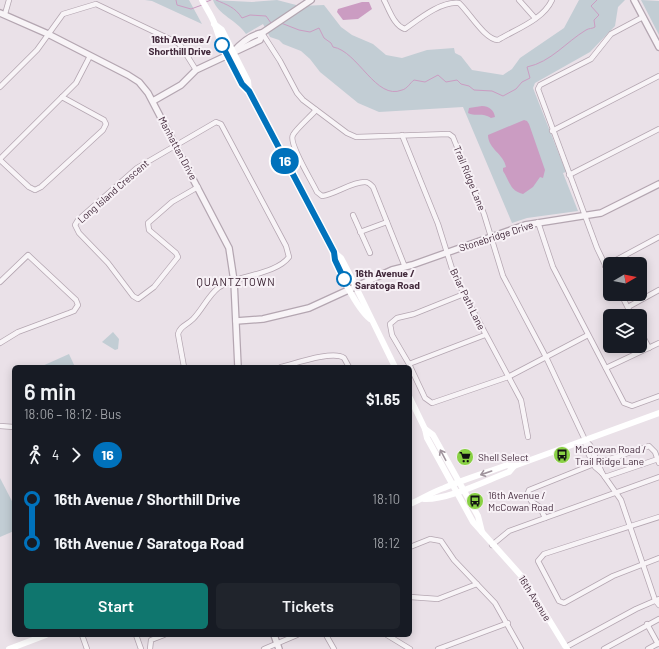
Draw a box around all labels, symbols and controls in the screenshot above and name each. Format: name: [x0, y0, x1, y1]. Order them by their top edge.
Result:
place label: 16th Avenue / Shorthill Drive: [149, 33, 212, 57]
marker: 16th Avenue / Shorthill Drive: [214, 37, 230, 53]
street label: Manhattan Drive: [156, 114, 200, 182]
street label: Trail Ridge Lane: [452, 144, 488, 212]
line badge: 16: [267, 148, 303, 174]
text: 16: [279, 152, 291, 169]
street label: Long Island Crescent: [75, 156, 151, 225]
street label: Stonebridge Drive: [457, 218, 535, 254]
north arrow: [603, 257, 647, 301]
map controls: [603, 257, 647, 353]
street label: Briar Path Lane: [448, 266, 488, 332]
place label: 16th Avenue / Saratoga Road: [355, 267, 420, 291]
marker: 16th Avenue / Saratoga Road: [336, 271, 352, 287]
district label: QUANTZTOWN: [196, 275, 276, 288]
button: layers: [603, 309, 647, 353]
text: 6 min: [24, 378, 76, 404]
text: $1.65: [366, 390, 400, 408]
text: 18:06 – 18:12 · Bus: [24, 406, 121, 422]
place label: McCowan Road / Trail Ridge Lane: [575, 443, 646, 467]
icon: walk: [24, 444, 46, 466]
icon: forward: [65, 444, 87, 466]
bus stop icon: McCowan Road / Trail Ridge Lane: [552, 445, 572, 465]
text: 16: [101, 446, 114, 463]
text: 4: [52, 447, 59, 463]
supermarket icon: Shell Select: [455, 447, 475, 467]
one-way arrow: [439, 449, 446, 461]
place label: Shell Select: [478, 451, 529, 463]
one-way arrow: [480, 470, 492, 478]
place label: 16th Avenue / McCowan Road: [488, 489, 553, 513]
text: 16th Avenue / Shorthill Drive: [54, 490, 240, 508]
text: 18:10: [372, 491, 400, 507]
bus stop icon: 16th Avenue / McCowan Road: [465, 491, 485, 511]
text: 16th Avenue / Saratoga Road: [54, 534, 244, 552]
text: 18:12: [373, 535, 400, 551]
street label: 16th Avenue: [516, 573, 554, 623]
button: Start: [24, 583, 208, 629]
button: Tickets: [216, 583, 400, 629]

